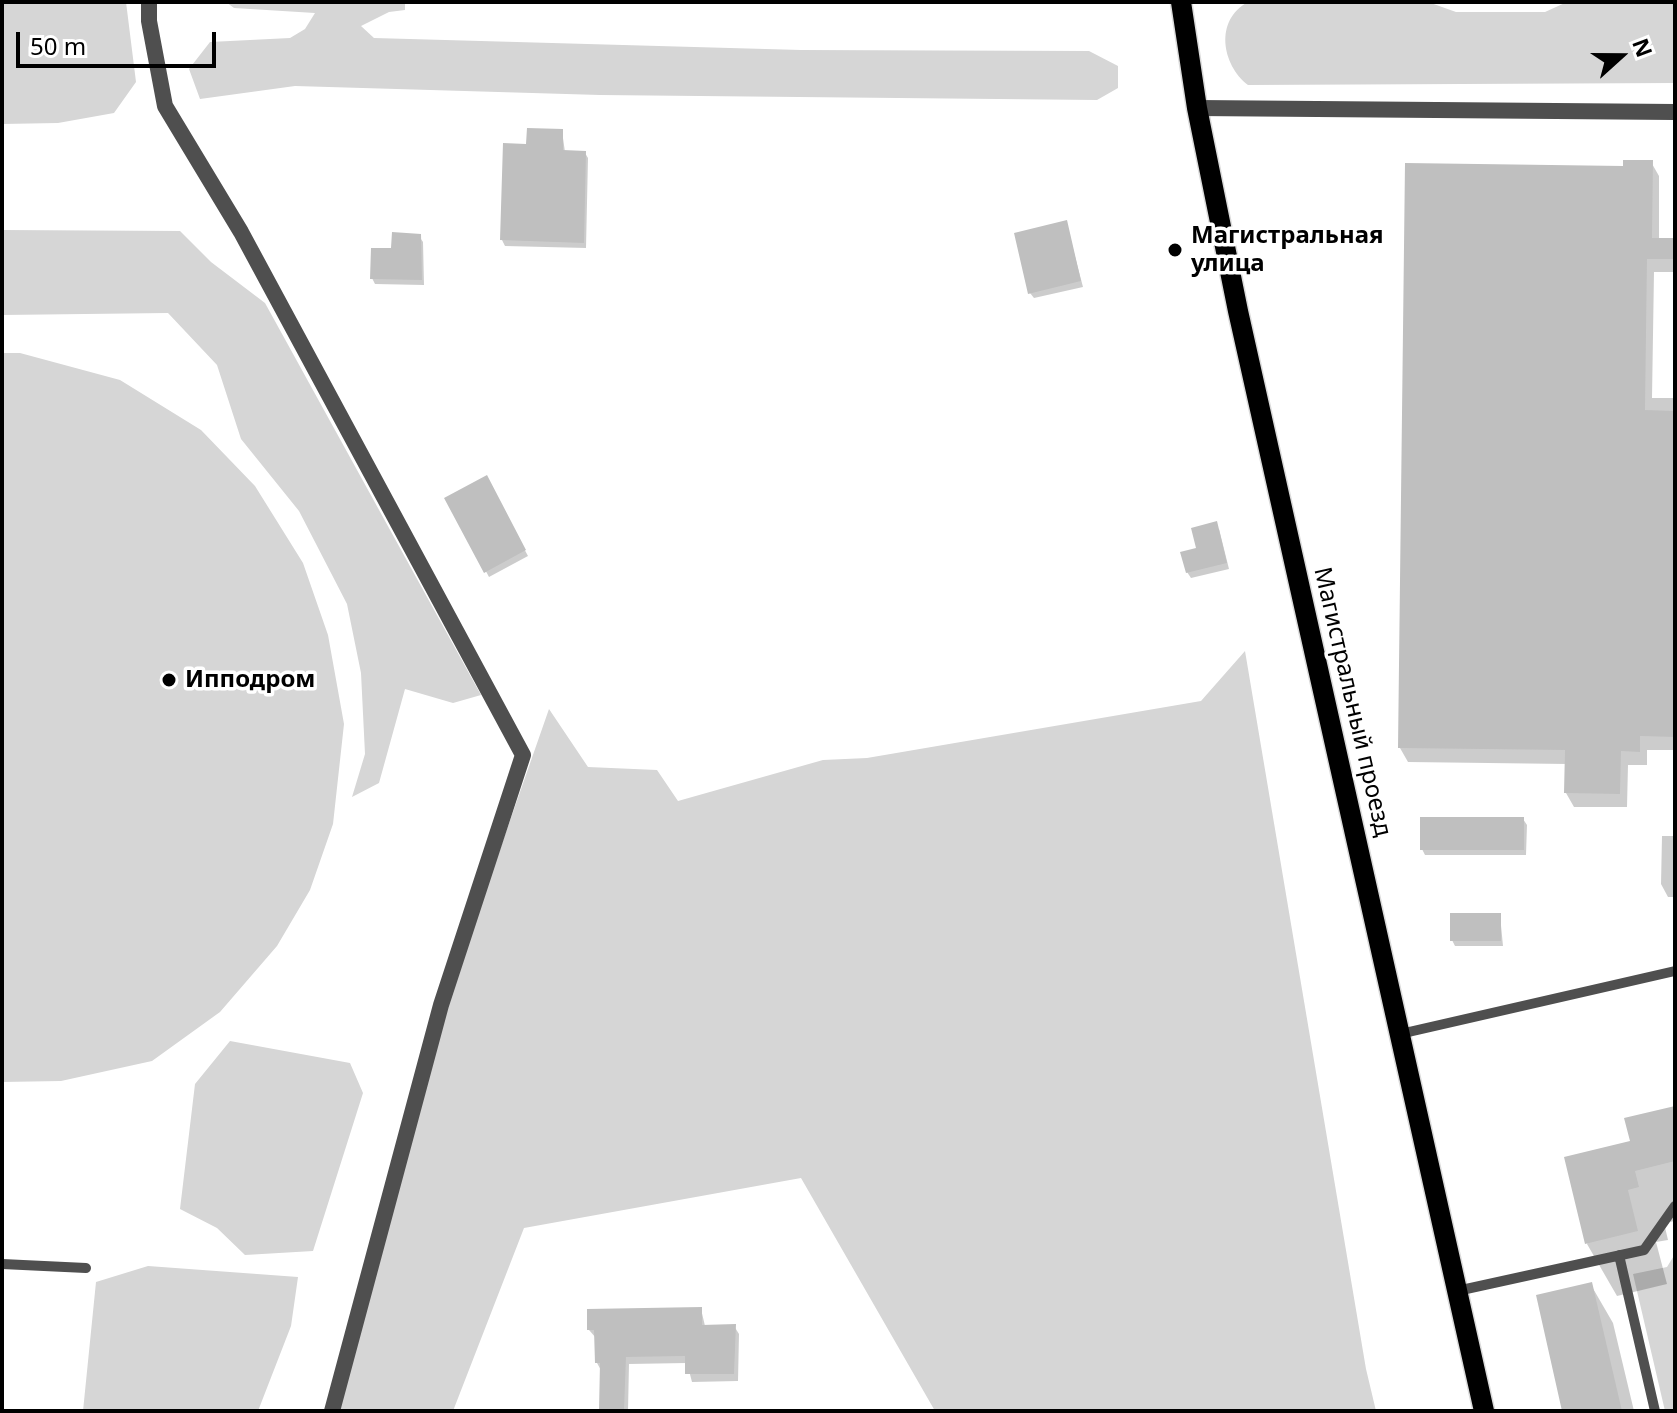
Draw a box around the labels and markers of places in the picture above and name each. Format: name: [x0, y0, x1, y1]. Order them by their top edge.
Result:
place label: Магистральная улица: [1191, 222, 1383, 278]
marker: Магистральная улица: [1166, 241, 1184, 259]
place label: Ипподром: [185, 666, 315, 694]
marker: Ипподром: [160, 671, 178, 689]

